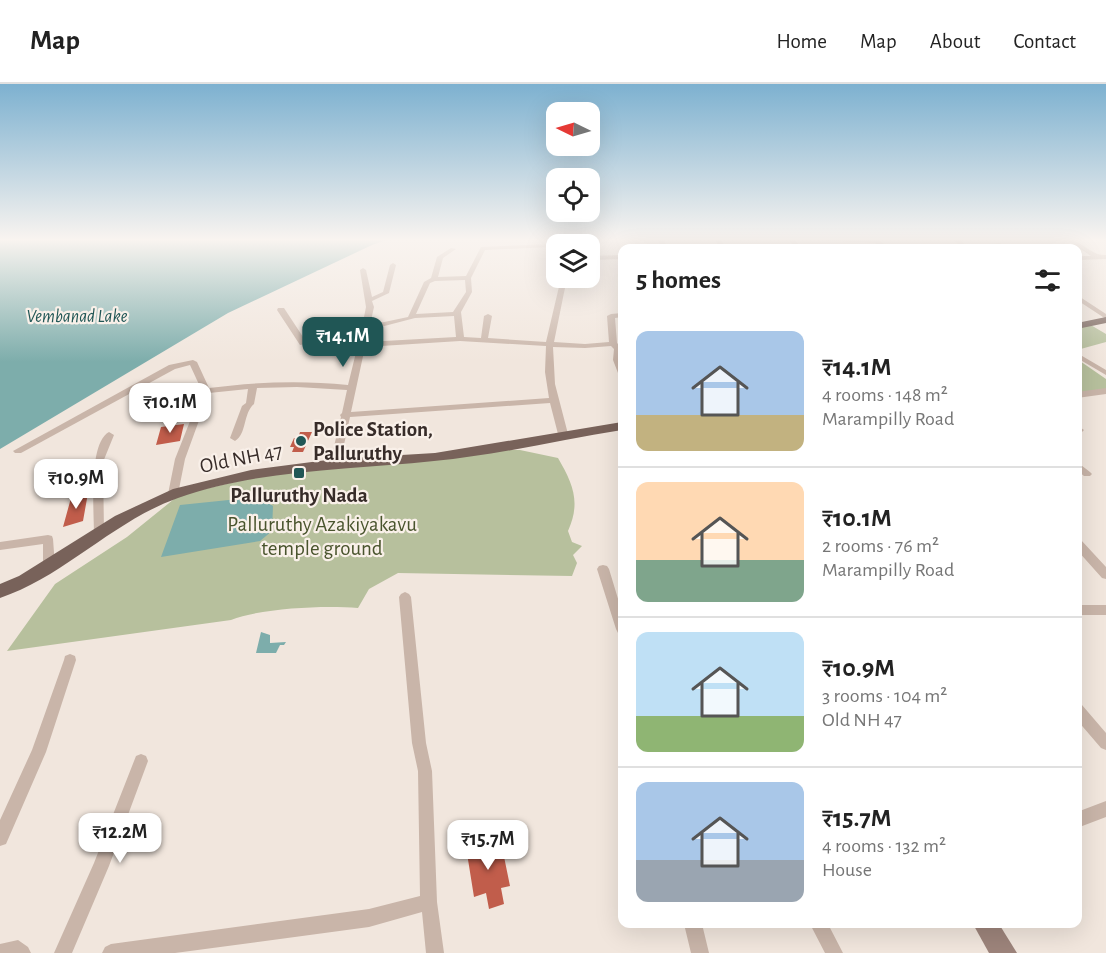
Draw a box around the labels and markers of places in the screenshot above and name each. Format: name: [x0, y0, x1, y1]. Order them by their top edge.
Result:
pin: ₹14.1M: [294, 317, 392, 368]
pin: ₹10.1M: [121, 383, 219, 434]
place label: Police Station, Palluruthy: [313, 419, 433, 464]
marker: Police Station, Palluruthy: [294, 434, 308, 448]
pin: ₹10.9M: [27, 459, 125, 510]
marker: Palluruthy Nada: [292, 466, 306, 480]
place label: Palluruthy Nada: [230, 485, 368, 506]
pin: ₹12.2M: [71, 813, 169, 864]
pin: ₹15.7M: [439, 820, 537, 871]

